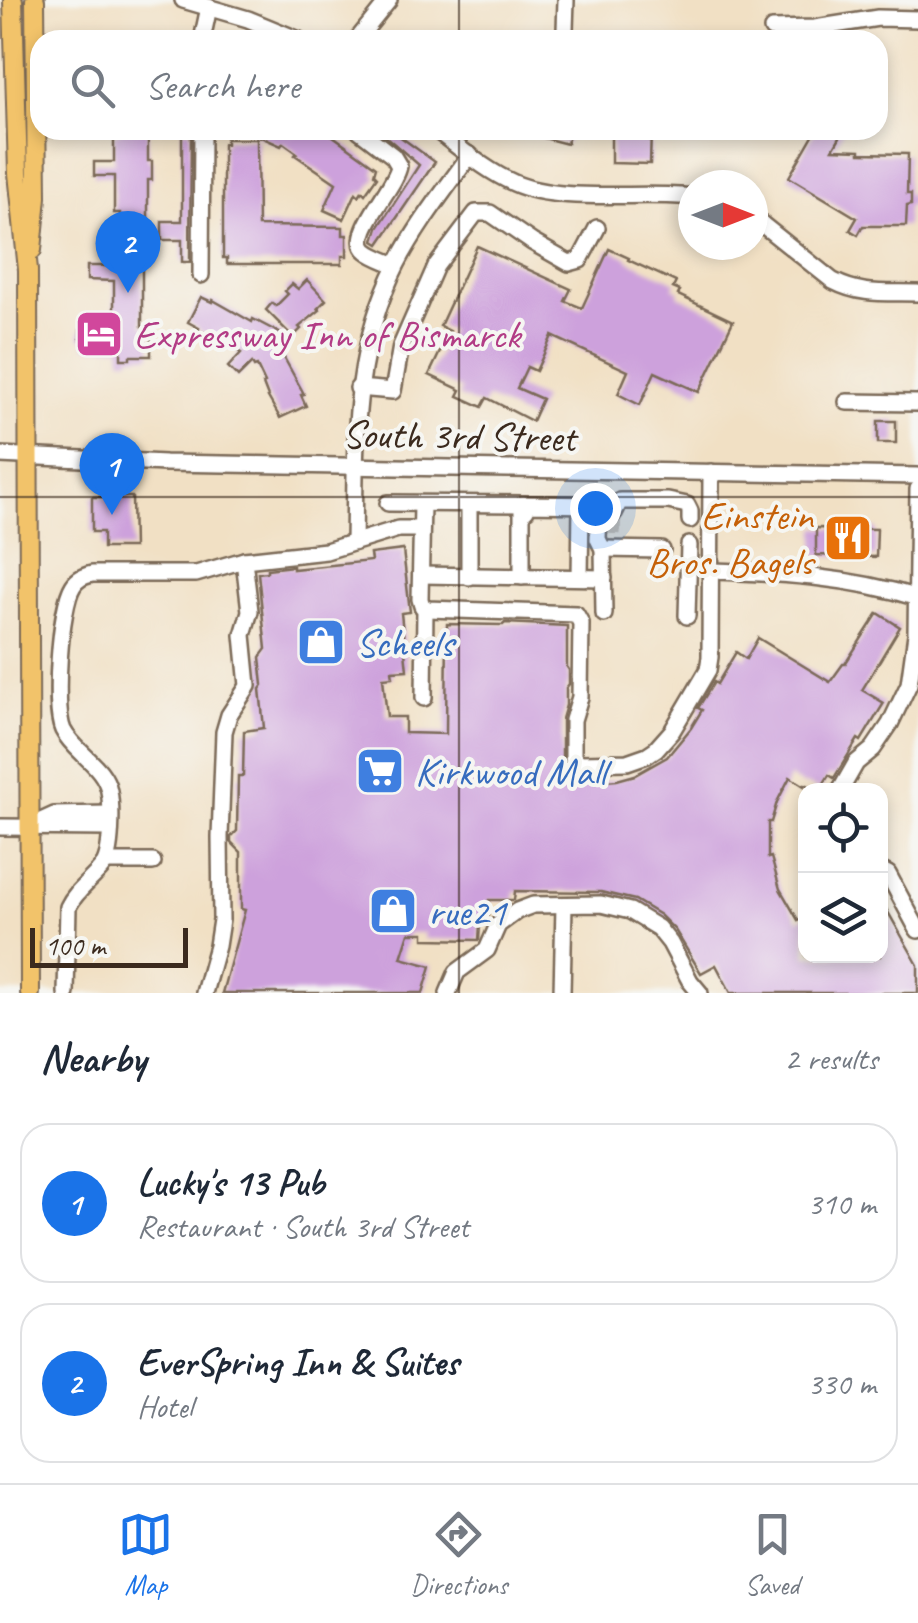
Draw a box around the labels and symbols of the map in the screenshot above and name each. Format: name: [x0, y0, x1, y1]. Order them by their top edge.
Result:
north arrow: [678, 170, 768, 260]
pin: 2: [96, 210, 160, 293]
hotel icon: Expressway Inn of Bismarck: [73, 308, 125, 360]
place label: Expressway Inn of Bismarck: [134, 310, 522, 360]
street label: South 3rd Street: [342, 409, 580, 463]
pin: 1: [80, 432, 144, 515]
your location: [570, 483, 621, 534]
place label: Einstein Bros. Bagels: [647, 491, 816, 587]
restaurant icon: Einstein Bros. Bagels: [822, 512, 874, 564]
shop icon: Scheels: [295, 616, 347, 668]
place label: Scheels: [356, 618, 457, 668]
supermarket icon: Kirkwood Mall: [354, 745, 406, 797]
place label: Kirkwood Mall: [415, 747, 612, 797]
shop icon: rue21: [367, 885, 419, 937]
place label: rue21: [428, 887, 508, 937]
scale bar: [30, 923, 188, 968]

